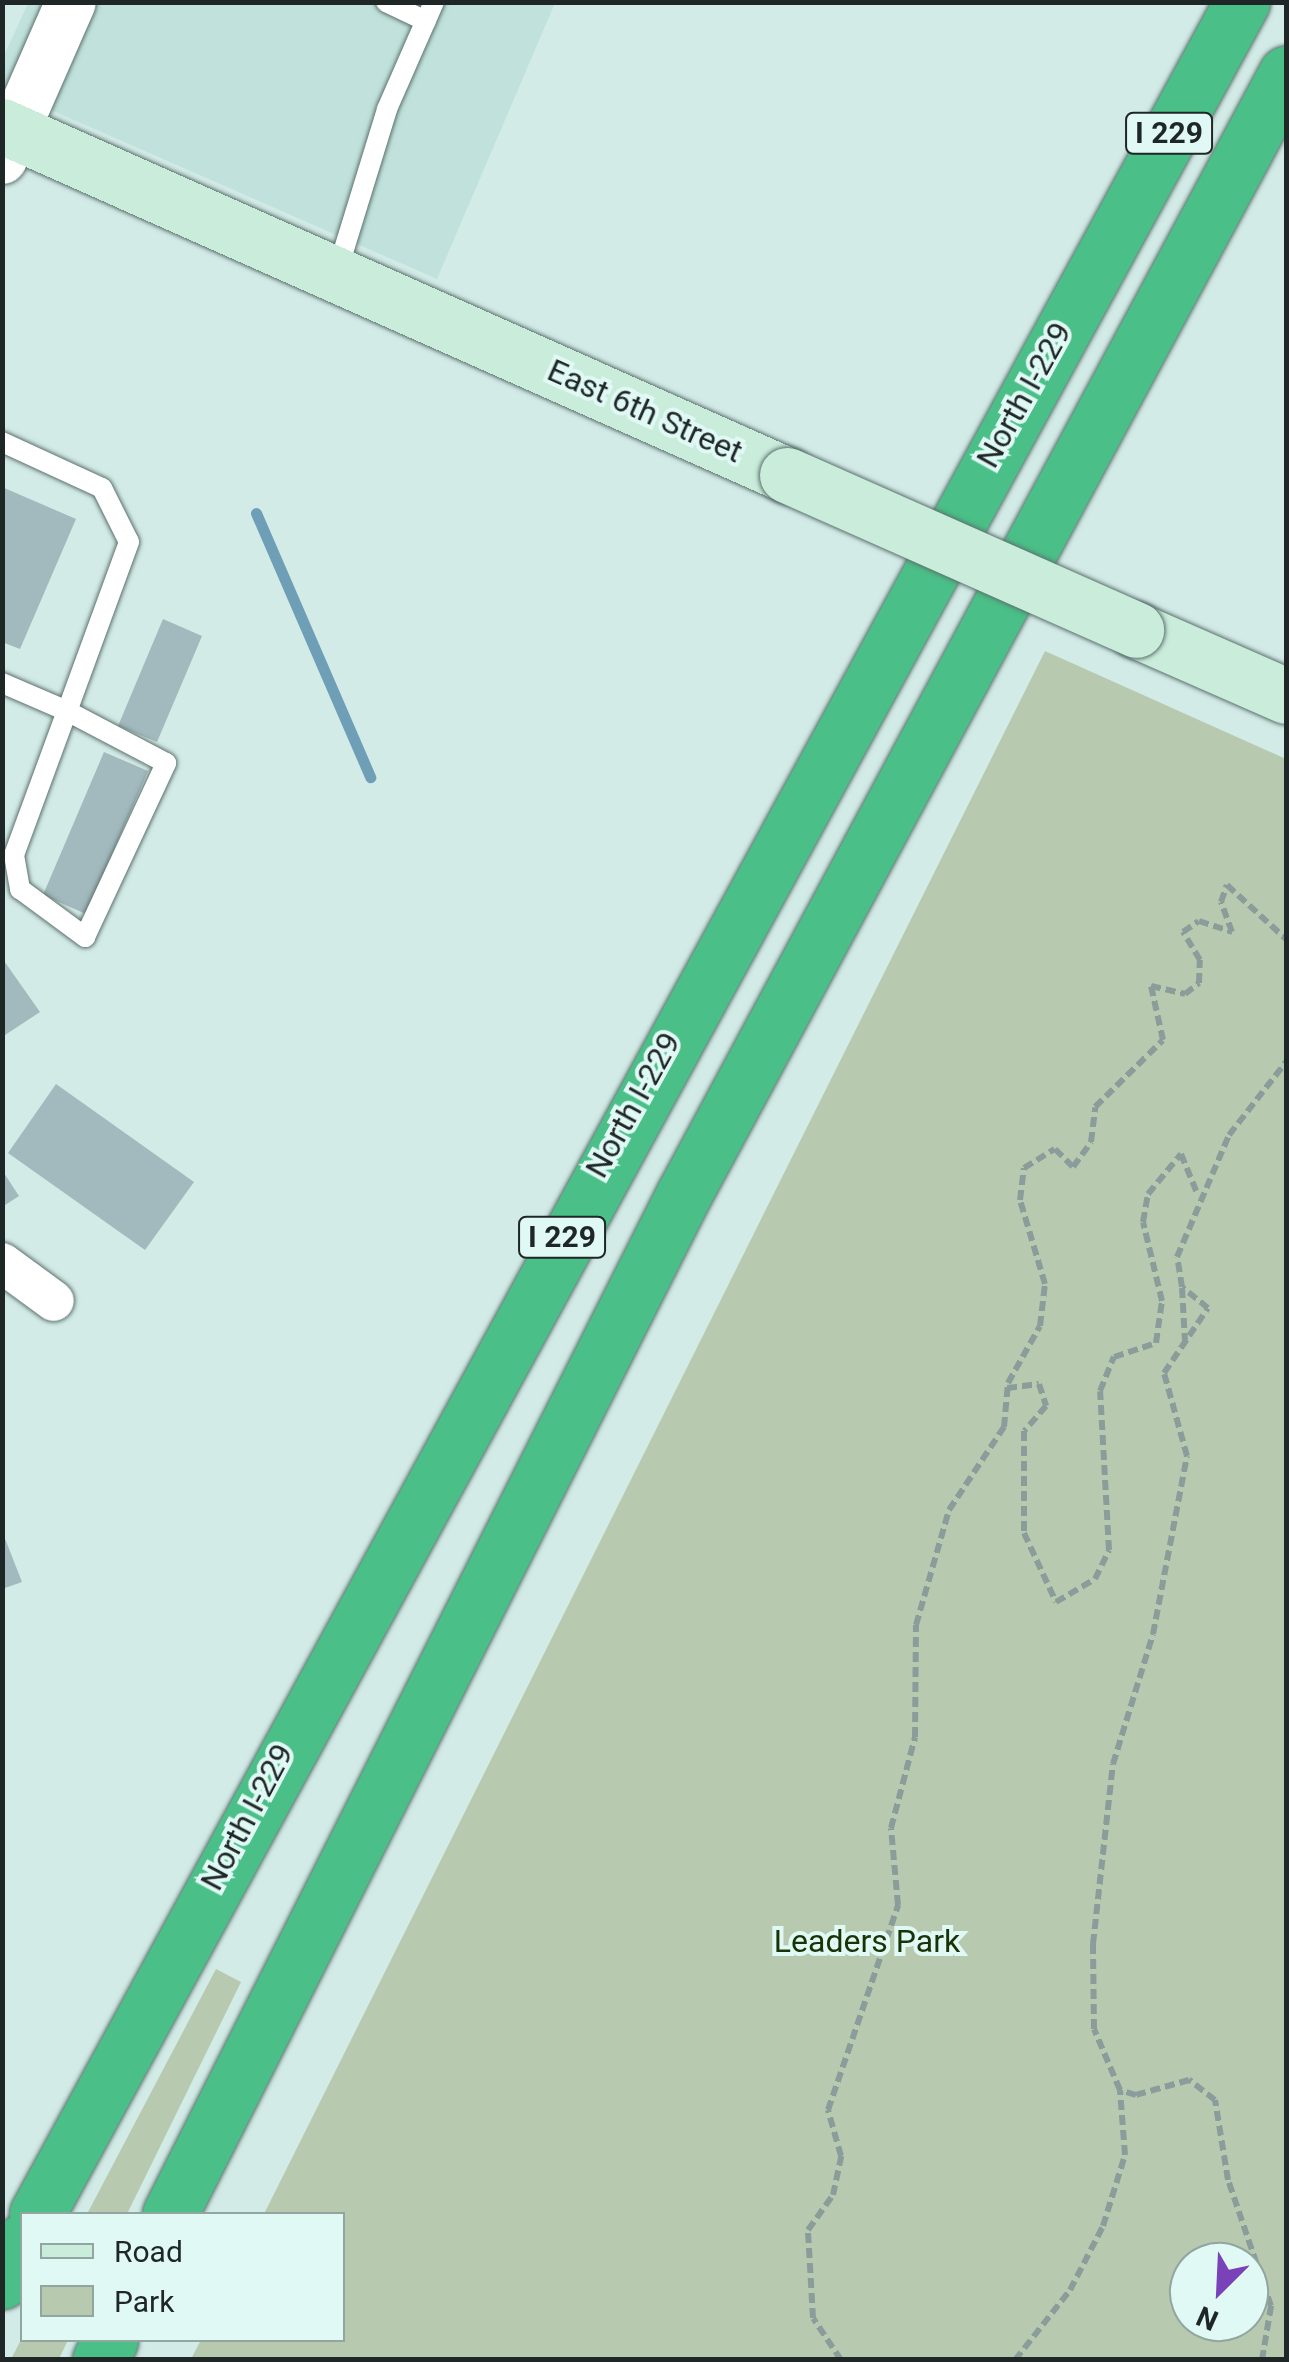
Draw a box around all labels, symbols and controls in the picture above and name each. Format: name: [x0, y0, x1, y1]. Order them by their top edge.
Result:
road number: I 229: [1124, 108, 1214, 158]
street label: North I-229: [968, 316, 1080, 474]
street label: East 6th Street: [542, 351, 748, 471]
street label: North I-229: [577, 1026, 689, 1184]
road number: I 229: [517, 1212, 607, 1262]
street label: North I-229: [192, 1737, 302, 1897]
park label: Leaders Park: [774, 1922, 960, 1960]
legend: [20, 2212, 345, 2342]
text: Road: [114, 2234, 183, 2269]
north arrow: [1169, 2242, 1269, 2342]
text: Park: [114, 2284, 174, 2319]
text: N: [1192, 2299, 1223, 2337]

